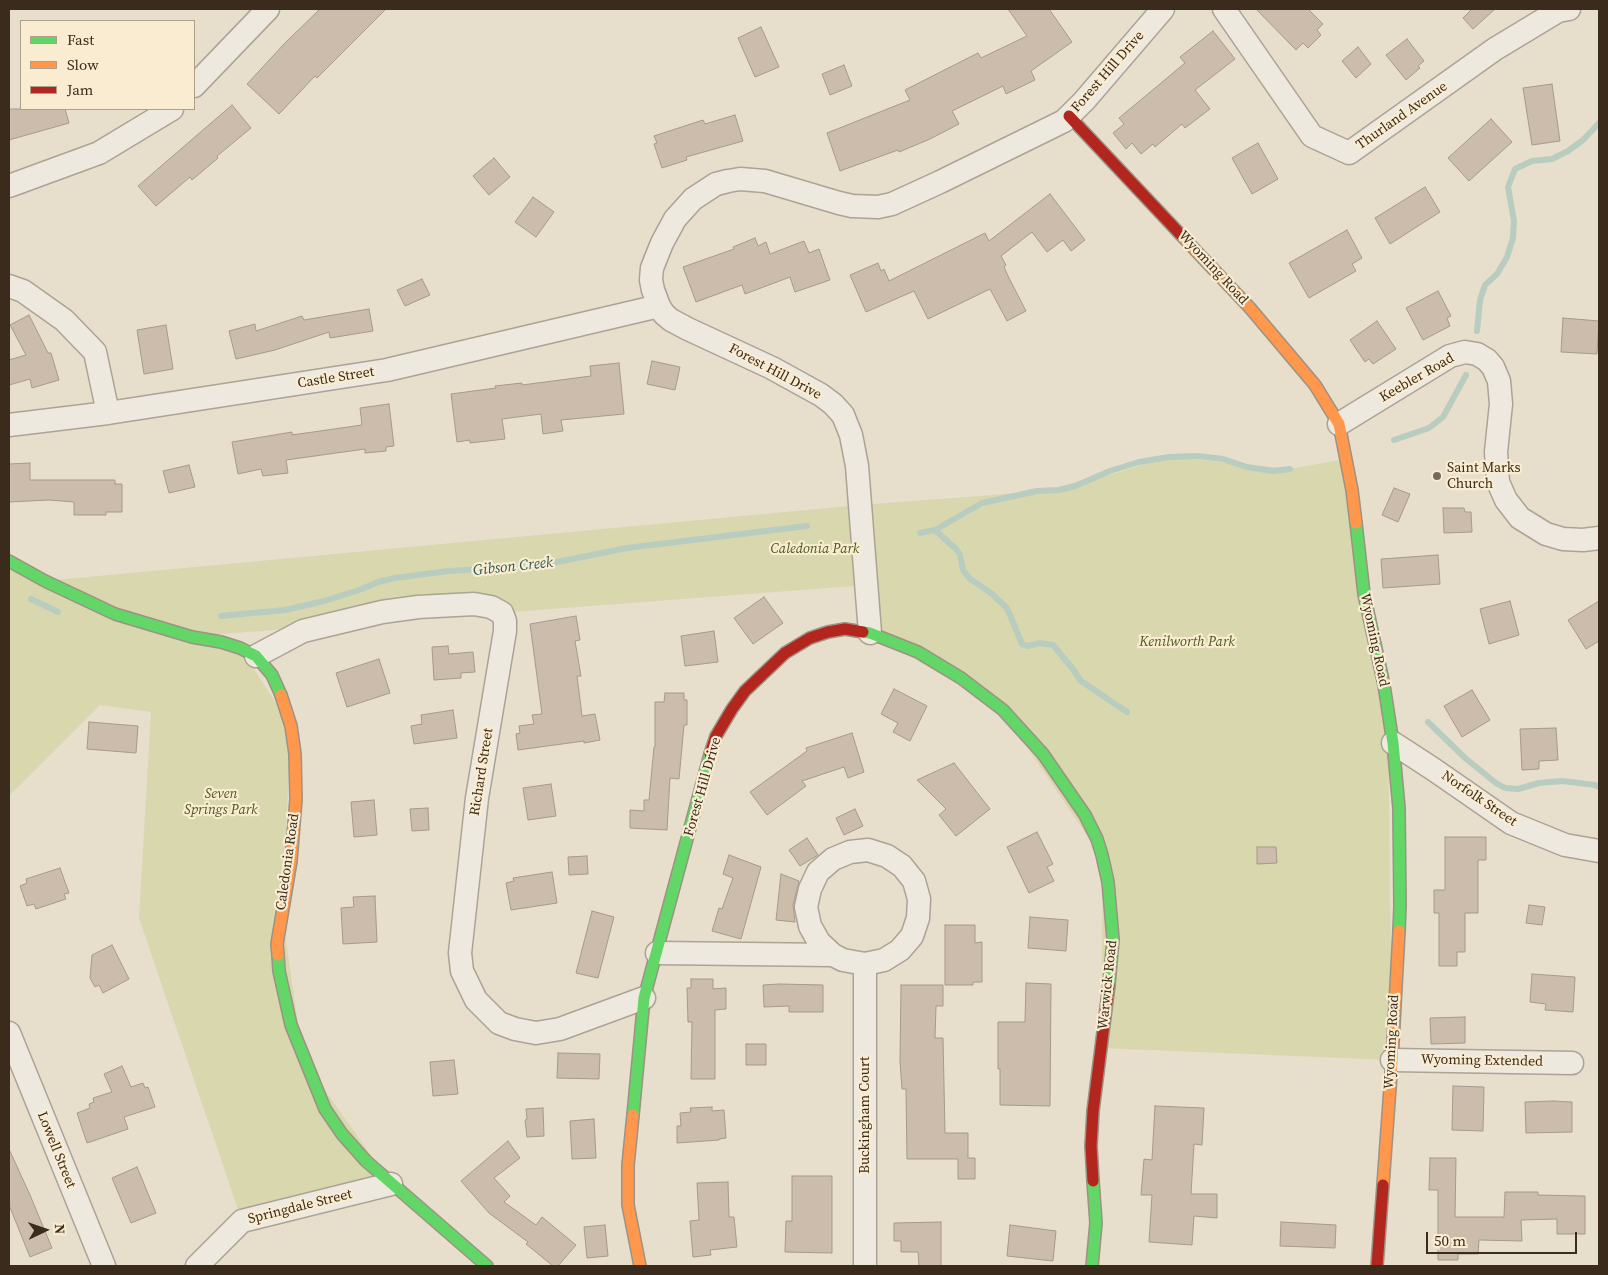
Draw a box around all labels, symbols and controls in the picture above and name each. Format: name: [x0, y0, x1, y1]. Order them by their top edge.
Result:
legend: [20, 20, 195, 110]
street label: Forest Hill Drive: [1068, 28, 1148, 116]
text: Fast: [67, 29, 94, 50]
text: Slow: [67, 54, 99, 75]
street label: Thurland Avenue: [1353, 78, 1451, 154]
text: Jam: [67, 79, 93, 100]
street label: Wyoming Road: [1174, 228, 1252, 308]
street label: Forest Hill Drive: [726, 341, 824, 403]
street label: Keebler Road: [1377, 350, 1457, 406]
street label: Castle Street: [296, 364, 376, 392]
place label: Saint Marks Church: [1447, 460, 1520, 492]
marker: Saint Marks Church: [1431, 470, 1443, 482]
park label: Caledonia Park: [771, 541, 859, 557]
water label: Gibson Creek: [472, 554, 554, 580]
street label: Wyoming Road: [1356, 592, 1392, 688]
park label: Kenilworth Park: [1139, 634, 1235, 650]
street label: Richard Street: [467, 727, 497, 817]
street label: Forest Hill Drive: [681, 735, 725, 839]
street label: Norfolk Street: [1438, 768, 1520, 830]
park label: Seven Springs Park: [184, 786, 258, 819]
street label: Caledonia Road: [273, 812, 303, 912]
street label: Warwick Road: [1095, 939, 1121, 1031]
street label: Wyoming Road: [1381, 994, 1403, 1090]
street label: Wyoming Extended: [1421, 1052, 1543, 1070]
street label: Buckingham Court: [857, 1056, 873, 1174]
street label: Lowell Street: [33, 1109, 79, 1191]
street label: Springdale Street: [246, 1186, 354, 1228]
north arrow: [20, 1205, 70, 1255]
scale bar: [1428, 1222, 1579, 1254]
text: N: [50, 1224, 70, 1235]
text: 50 m: [1434, 1230, 1466, 1251]

